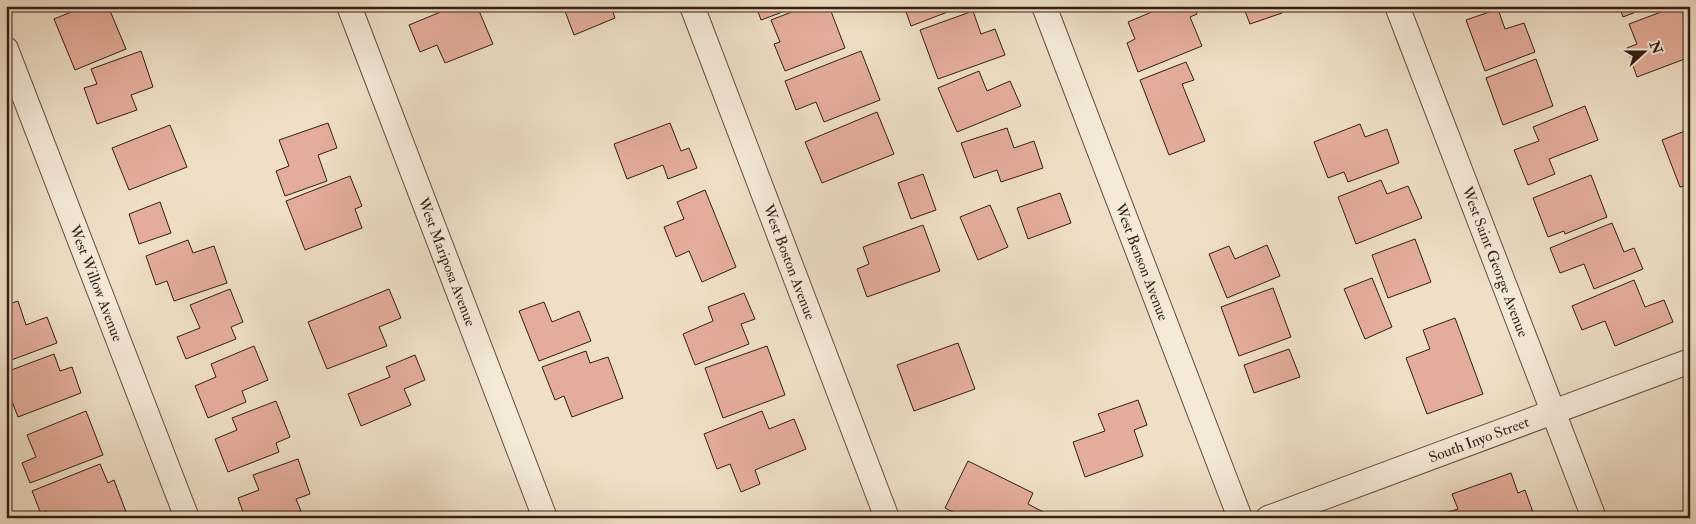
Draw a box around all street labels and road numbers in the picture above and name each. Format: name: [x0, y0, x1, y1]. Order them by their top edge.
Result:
street label: West Saint George Avenue: [1457, 183, 1532, 340]
street label: West Mariposa Avenue: [413, 194, 480, 329]
street label: West Benson Avenue: [1110, 200, 1173, 323]
street label: West Boston Avenue: [758, 201, 820, 323]
street label: West Willow Avenue: [64, 221, 127, 344]
street label: South Inyo Street: [1426, 413, 1532, 467]

